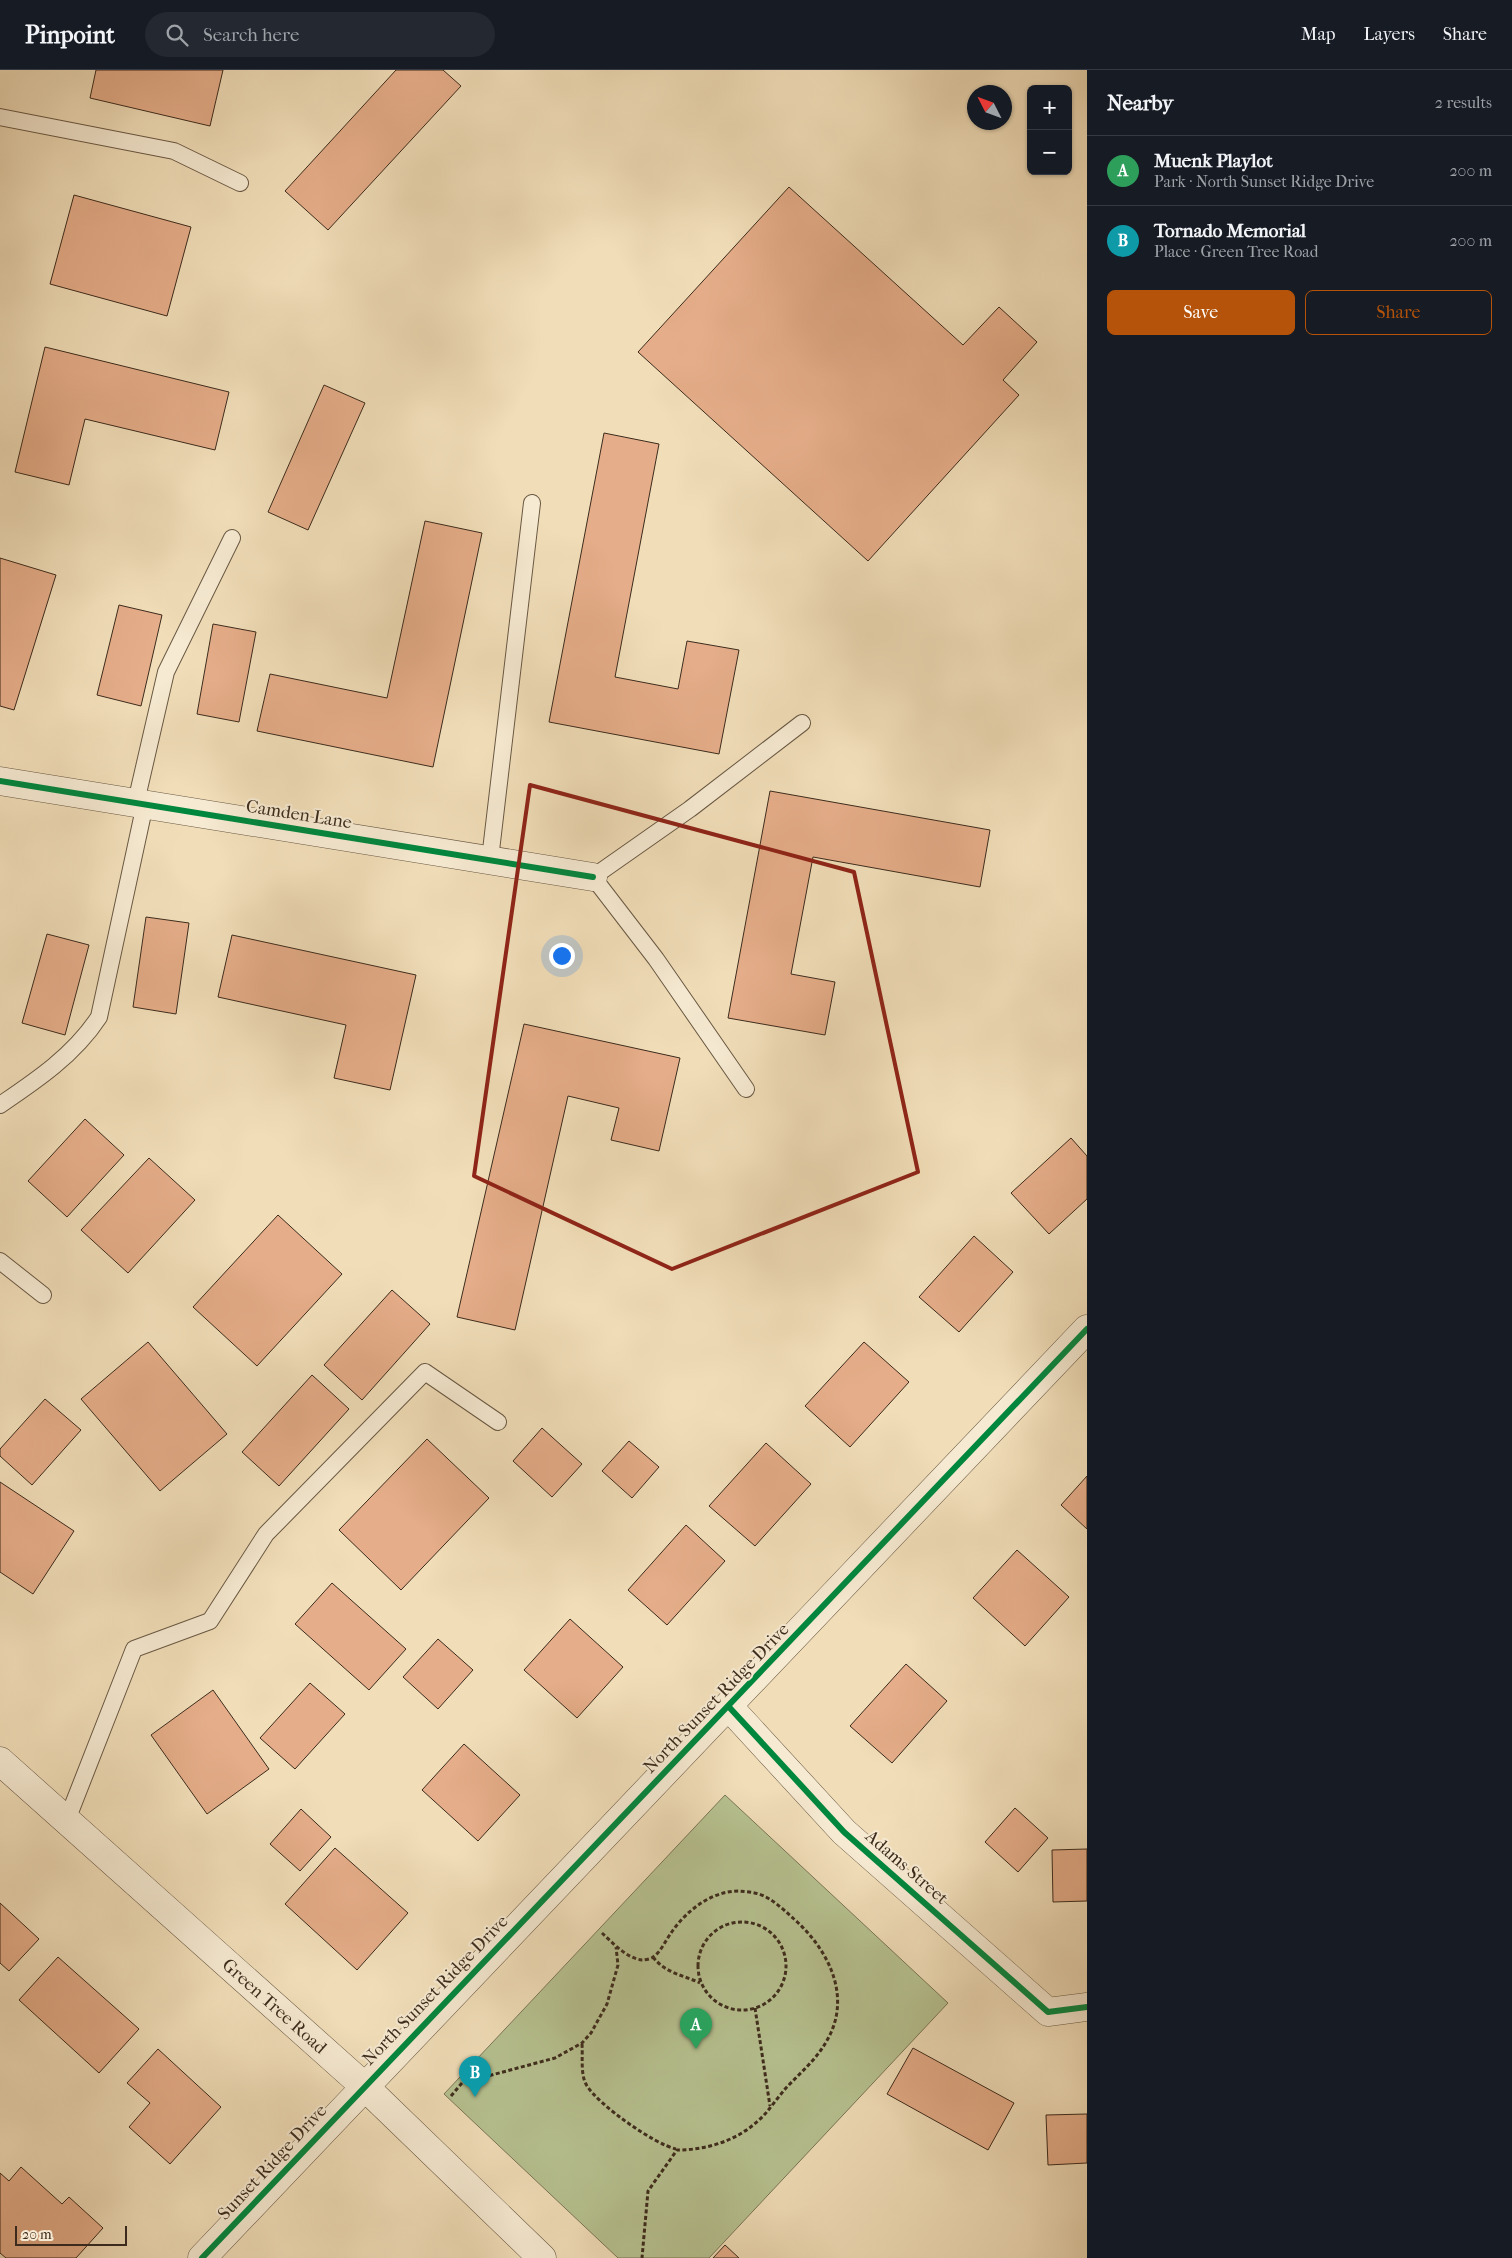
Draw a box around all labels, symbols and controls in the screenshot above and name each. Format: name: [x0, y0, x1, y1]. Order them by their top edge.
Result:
search box: [145, 12, 495, 57]
text: Pinpoint: [25, 21, 115, 49]
icon: search: [163, 21, 191, 49]
text: Search here: [203, 24, 299, 46]
text: Map: [1301, 24, 1335, 45]
text: Layers: [1363, 24, 1415, 45]
text: Share: [1443, 24, 1487, 45]
north arrow: [967, 85, 1012, 130]
map controls: [1027, 85, 1072, 175]
button: +: [1027, 85, 1072, 130]
text: Nearby: [1107, 91, 1173, 115]
text: 2 results: [1435, 93, 1492, 112]
button: −: [1027, 130, 1072, 175]
text: Muenk Playlot: [1154, 150, 1273, 172]
text: A: [1118, 161, 1128, 180]
text: 200 m: [1449, 161, 1492, 180]
text: Park · North Sunset Ridge Drive: [1154, 172, 1374, 191]
text: Tornado Memorial: [1154, 220, 1306, 242]
text: B: [1118, 231, 1128, 250]
text: 200 m: [1449, 231, 1492, 250]
text: Place · Green Tree Road: [1154, 242, 1318, 261]
button: Save: [1107, 290, 1295, 335]
button: Share: [1305, 290, 1492, 335]
street label: Camden Lane: [245, 796, 353, 833]
your location: [549, 943, 575, 969]
street label: North Sunset Ridge Drive: [639, 1619, 794, 1778]
street label: Adams Street: [860, 1825, 953, 1909]
street label: North Sunset Ridge Drive: [358, 1911, 513, 2070]
street label: Green Tree Road: [218, 1954, 331, 2059]
pin: A: [680, 2008, 712, 2049]
pin: B: [459, 2056, 491, 2097]
street label: Sunset Ridge Drive: [214, 2100, 331, 2224]
scale bar: [15, 2223, 128, 2246]
text: 20 m: [22, 2226, 52, 2243]

